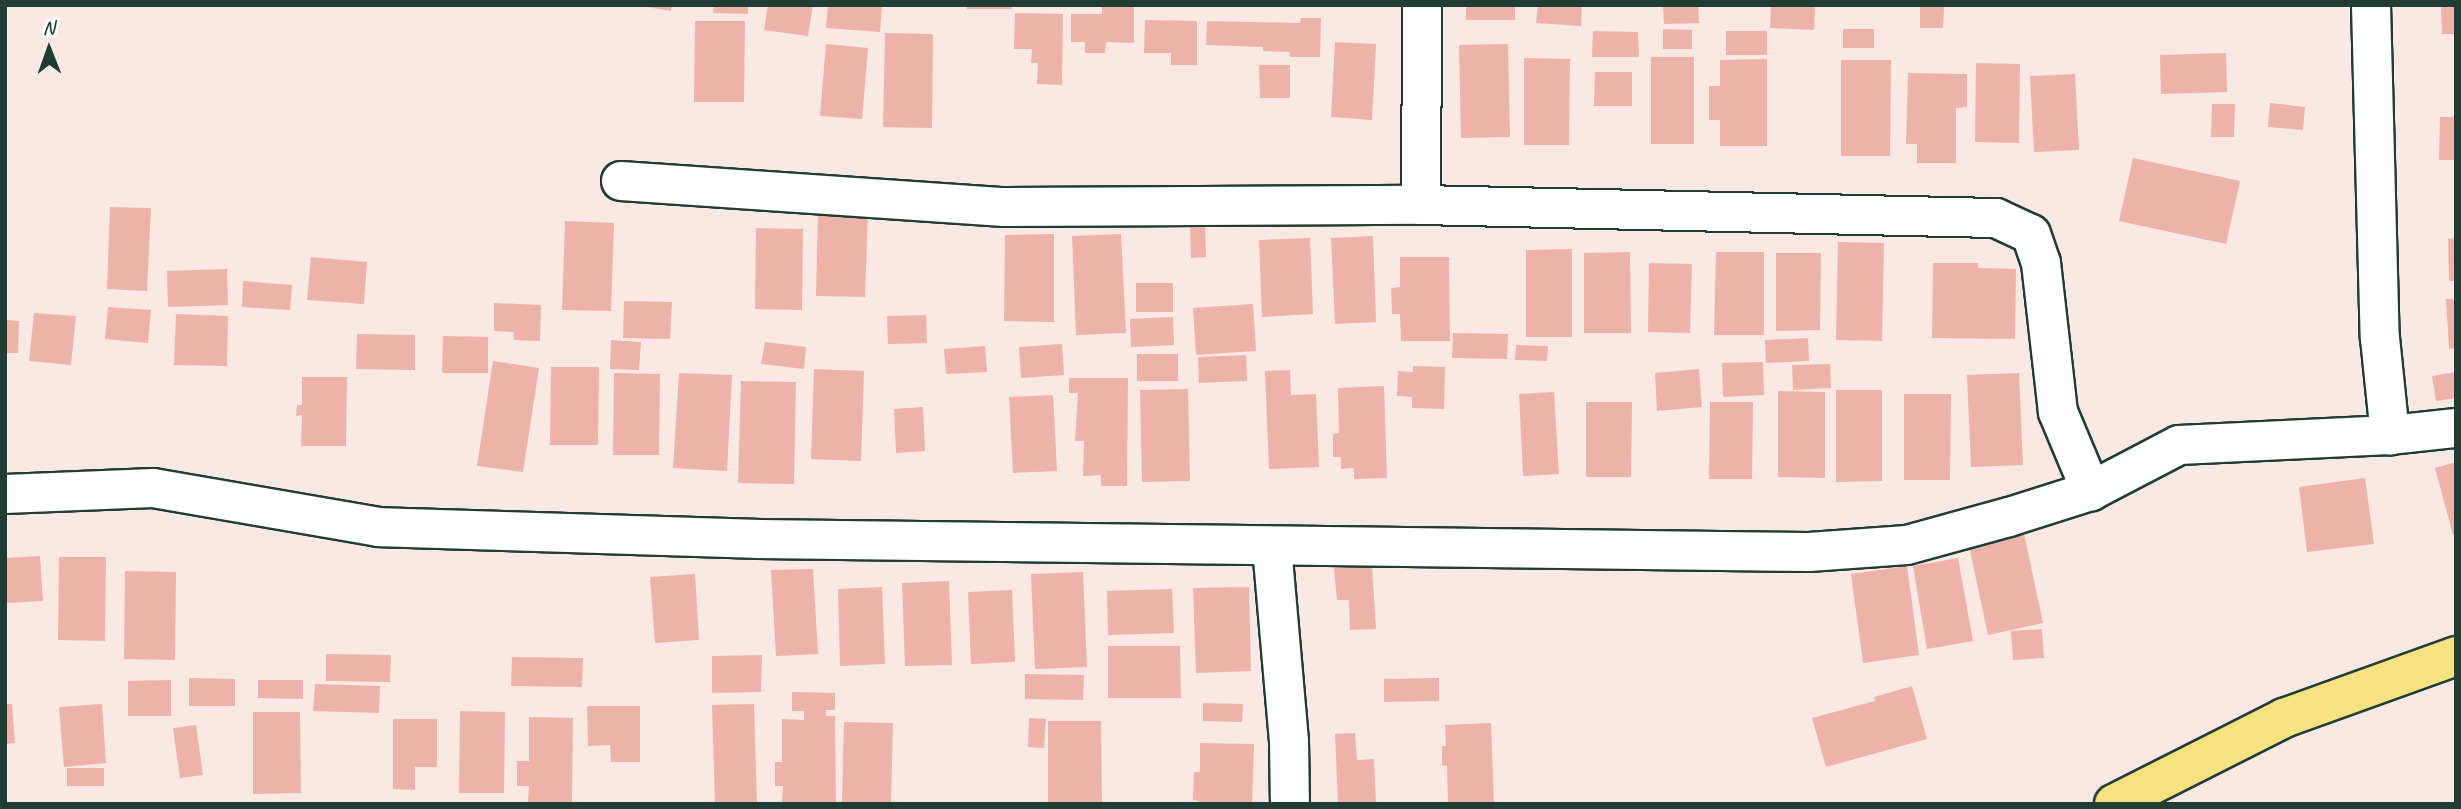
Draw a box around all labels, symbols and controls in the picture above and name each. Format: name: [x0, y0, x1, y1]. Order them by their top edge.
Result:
north arrow: [14, 14, 84, 84]
text: N: [43, 16, 55, 40]

